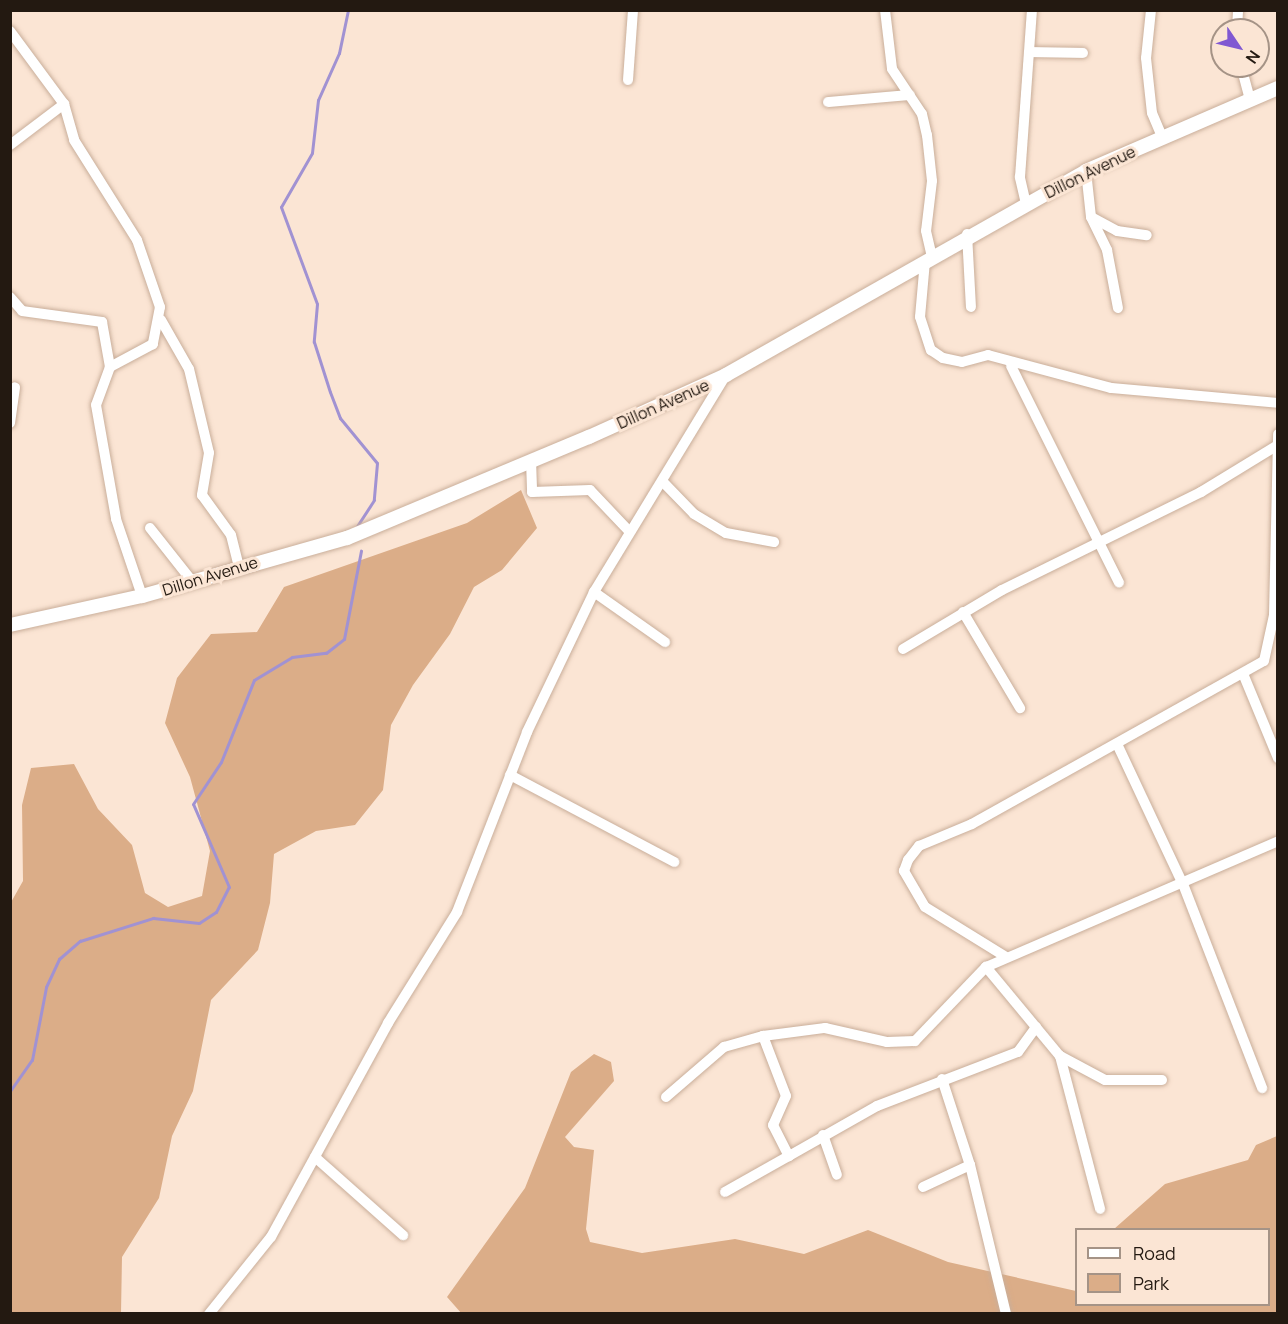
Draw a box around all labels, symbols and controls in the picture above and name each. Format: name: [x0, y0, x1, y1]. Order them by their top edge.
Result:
north arrow: [1210, 18, 1270, 78]
text: N: [1241, 46, 1265, 68]
street label: Dillon Avenue: [1041, 142, 1139, 202]
street label: Dillon Avenue: [614, 375, 712, 433]
street label: Dillon Avenue: [160, 552, 260, 600]
legend: [1075, 1228, 1270, 1306]
text: Road: [1133, 1241, 1176, 1265]
text: Park: [1133, 1271, 1169, 1295]

